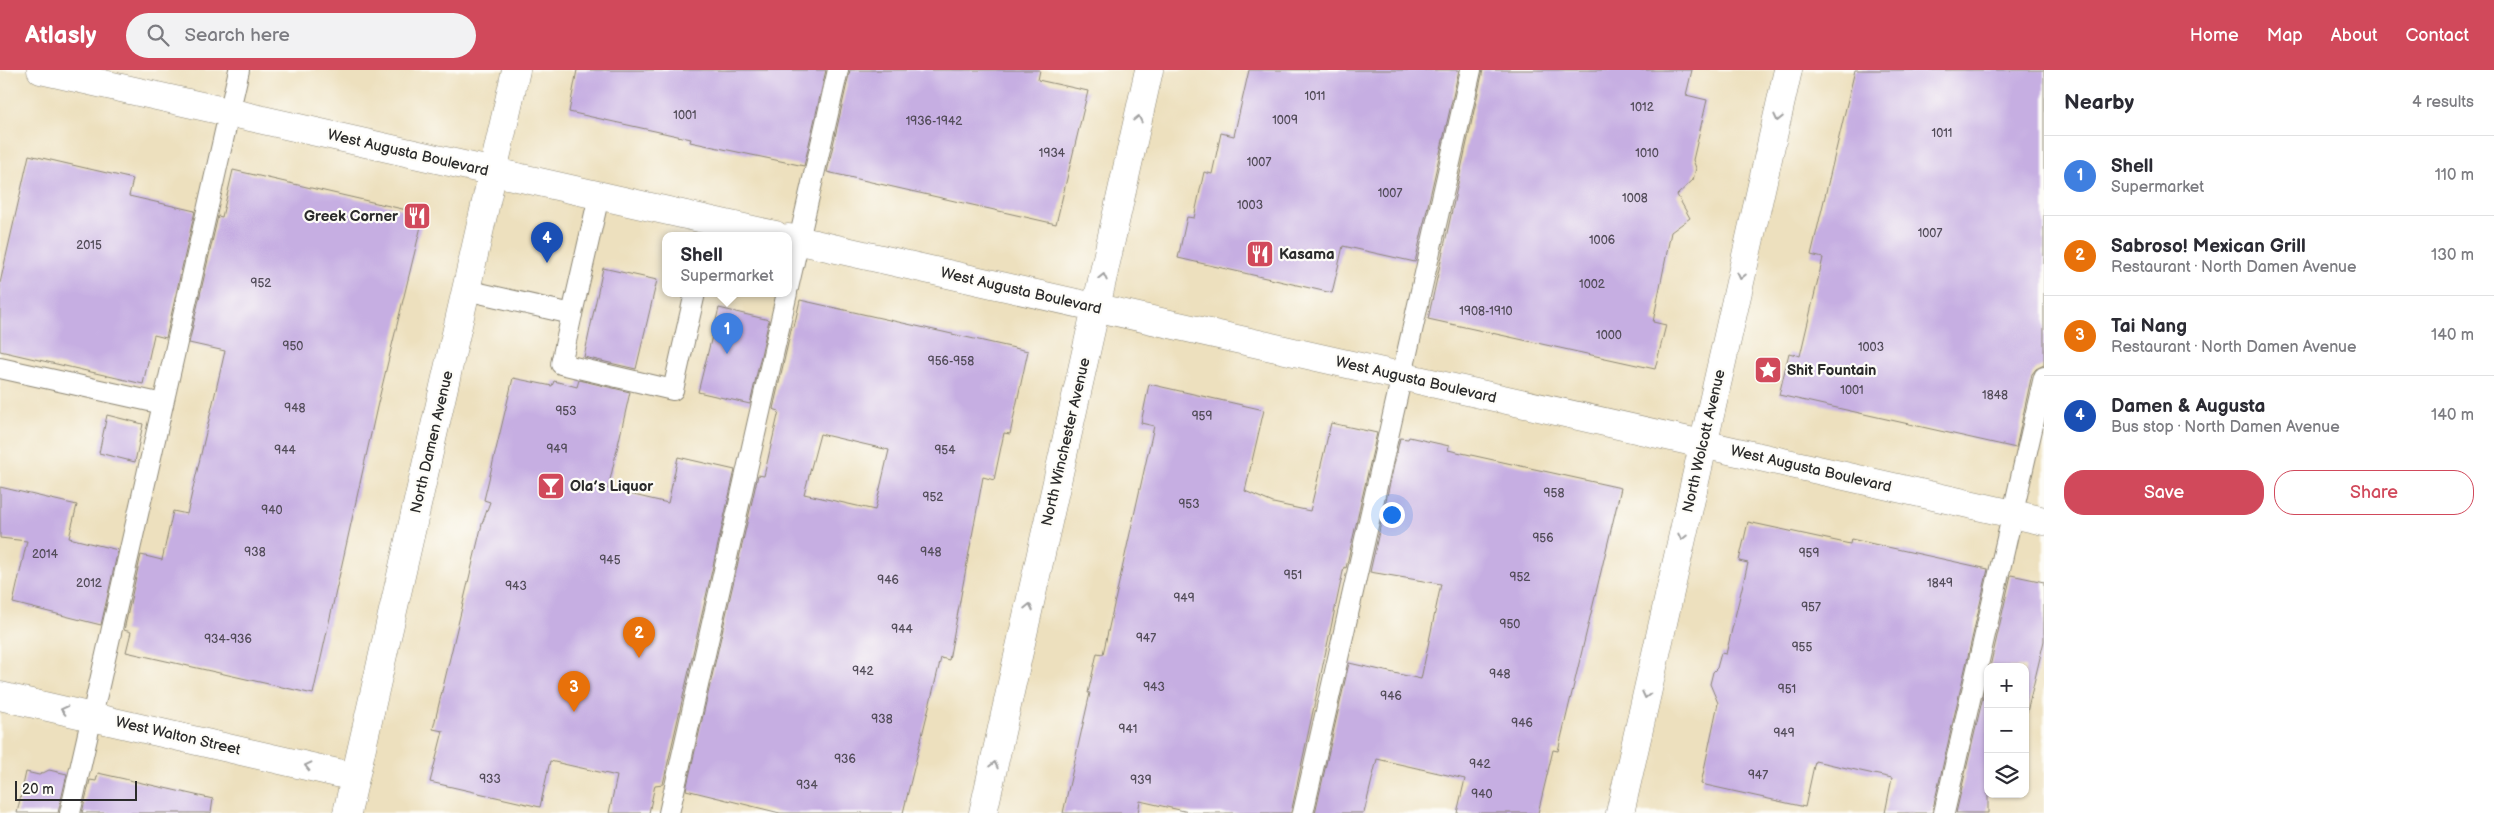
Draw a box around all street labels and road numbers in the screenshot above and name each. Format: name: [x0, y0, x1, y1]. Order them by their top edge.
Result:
street label: West Augusta Boulevard: [326, 125, 490, 181]
street label: West Augusta Boulevard: [939, 263, 1103, 319]
street label: West Augusta Boulevard: [1334, 352, 1498, 408]
street label: North Winchester Avenue: [1037, 356, 1095, 528]
street label: North Wolcott Avenue: [1678, 368, 1730, 514]
street label: North Damen Avenue: [406, 369, 458, 515]
street label: West Augusta Boulevard: [1729, 441, 1893, 497]
street label: West Walton Street: [114, 712, 243, 760]

